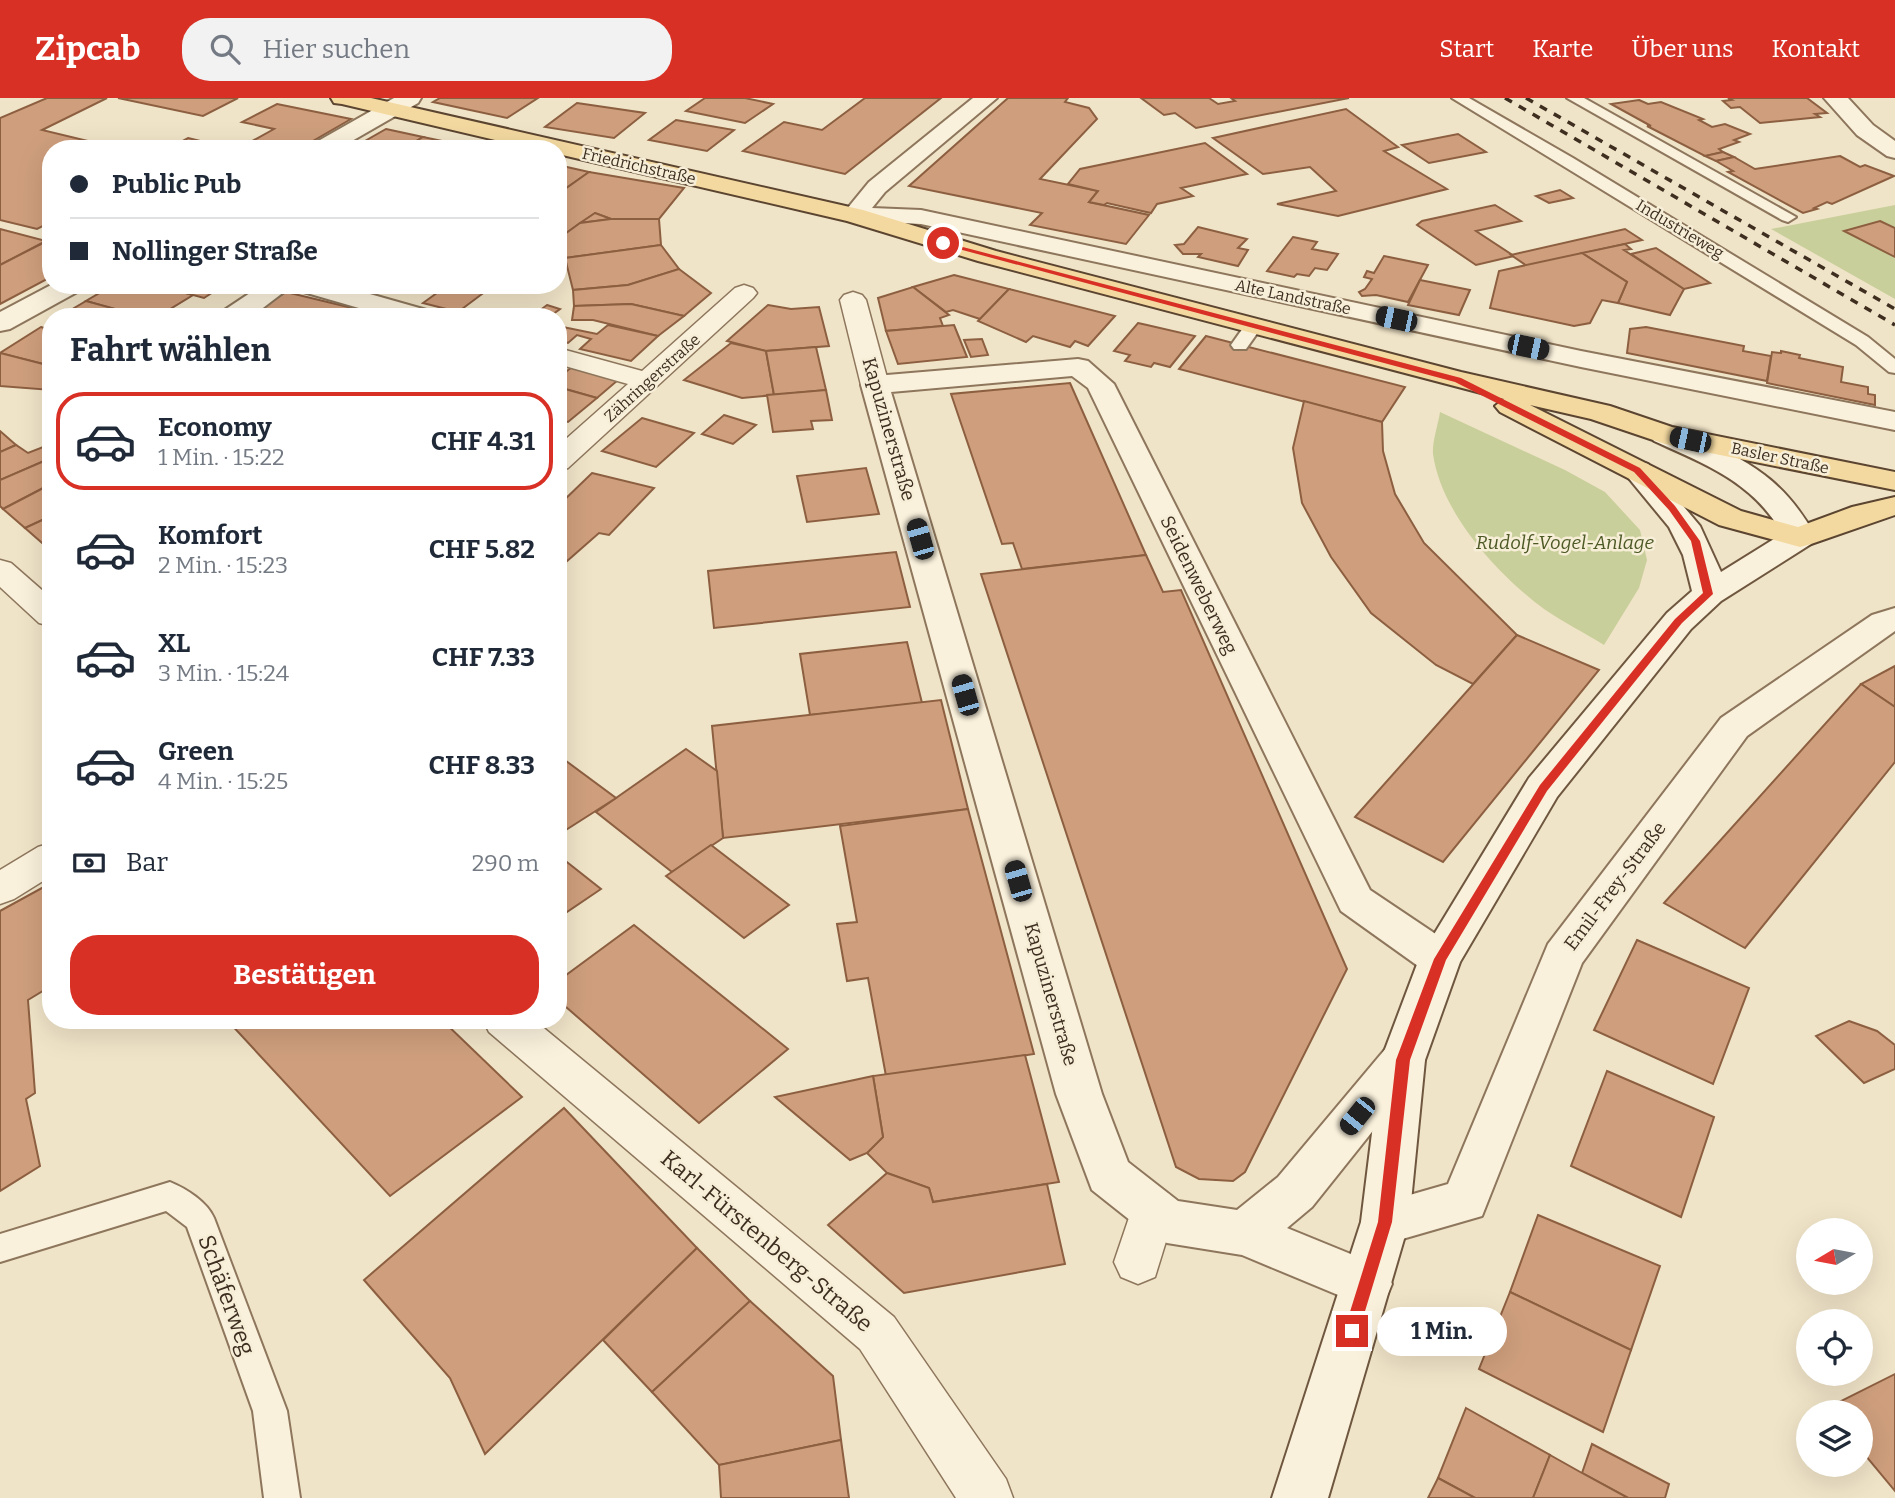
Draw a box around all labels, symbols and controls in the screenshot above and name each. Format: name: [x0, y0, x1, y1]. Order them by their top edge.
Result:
search box: [182, 18, 672, 81]
text: Zipcab: [35, 29, 140, 69]
icon: search: [206, 30, 244, 68]
text: Hier suchen: [262, 34, 410, 65]
text: Start: [1439, 35, 1494, 63]
text: Karte: [1532, 35, 1594, 63]
text: Über uns: [1632, 35, 1734, 63]
text: Kontakt: [1772, 35, 1860, 63]
street label: Friedrichstraße: [580, 144, 698, 188]
text: Public Pub: [112, 169, 241, 200]
street label: Industrieweg: [1633, 195, 1727, 263]
route start: [927, 227, 959, 259]
text: Nollinger Straße: [112, 236, 318, 267]
street label: Alte Landstraße: [1233, 275, 1353, 319]
car: [1374, 304, 1419, 334]
street label: Zähringerstraße: [600, 330, 704, 426]
text: Fahrt wählen: [70, 331, 271, 369]
car: [1506, 332, 1551, 362]
street label: Kapuzinerstraße: [858, 355, 920, 503]
icon: car: [74, 410, 137, 473]
text: Economy: [158, 412, 272, 443]
car: [1668, 425, 1713, 455]
text: CHF 4.31: [431, 426, 535, 457]
street label: Basler Straße: [1729, 438, 1831, 478]
text: 1 Min. · 15:22: [158, 443, 284, 471]
street label: Seidenweberweg: [1155, 512, 1243, 658]
car: [905, 516, 936, 562]
icon: car: [74, 518, 137, 581]
text: Komfort: [158, 520, 263, 551]
park label: Rudolf-Vogel-Anlage: [1476, 531, 1655, 554]
text: CHF 5.82: [429, 534, 535, 565]
text: 2 Min. · 15:23: [158, 551, 288, 579]
icon: car: [74, 626, 137, 689]
text: XL: [158, 628, 190, 659]
text: CHF 7.33: [432, 642, 535, 673]
text: 3 Min. · 15:24: [158, 659, 289, 687]
car: [950, 672, 981, 718]
icon: car: [74, 734, 137, 797]
text: Green: [158, 736, 234, 767]
text: CHF 8.33: [429, 750, 535, 781]
text: 4 Min. · 15:25: [158, 767, 288, 795]
street label: Emil-Frey-Straße: [1559, 817, 1671, 955]
icon: cash: [70, 844, 108, 882]
text: Bar: [126, 847, 168, 878]
text: 290 m: [472, 849, 539, 877]
car: [1003, 858, 1034, 904]
street label: Kapuzinerstraße: [1020, 920, 1082, 1068]
button: Bestätigen: [70, 935, 539, 1015]
car: [1336, 1093, 1379, 1139]
street label: Karl-Fürstenberg-Straße: [655, 1144, 879, 1338]
north arrow: [1796, 1218, 1872, 1295]
map controls: [1796, 1218, 1873, 1477]
street label: Schäferweg: [192, 1231, 262, 1359]
callout: 1 Min.: [1376, 1306, 1506, 1356]
button: locate: [1796, 1309, 1873, 1386]
route end: [1336, 1315, 1368, 1347]
text: 1 Min.: [1411, 1317, 1473, 1345]
button: layers: [1796, 1400, 1873, 1477]

